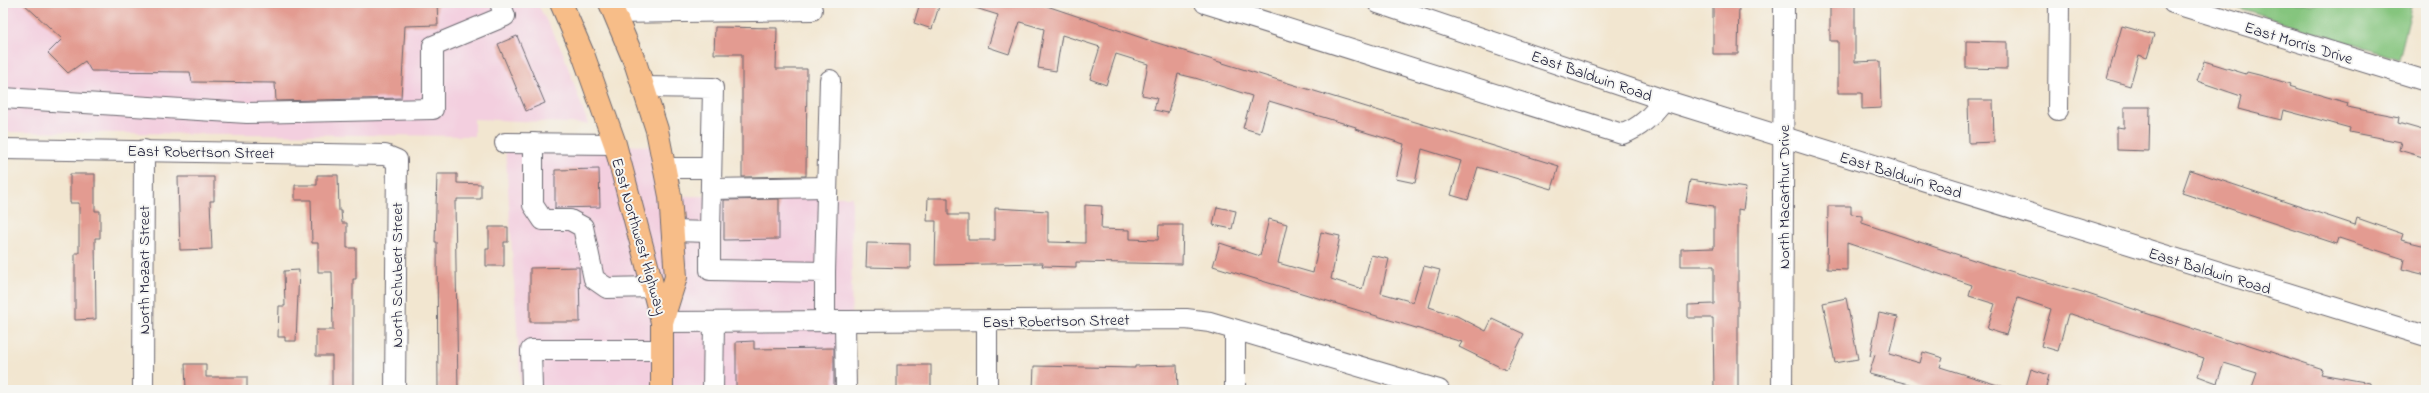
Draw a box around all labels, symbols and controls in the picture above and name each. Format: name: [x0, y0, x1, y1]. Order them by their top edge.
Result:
street label: East Morris Drive: [2241, 16, 2356, 72]
street label: East Baldwin Road: [1527, 45, 1655, 109]
street label: North Macarthur Drive: [1773, 124, 1797, 269]
street label: East Robertson Street: [127, 140, 275, 166]
street label: East Baldwin Road: [1836, 146, 1965, 206]
street label: East Northwest Highway: [604, 155, 672, 318]
street label: North Schubert Street: [386, 202, 410, 348]
street label: North Mozart Street: [133, 205, 157, 335]
street label: East Baldwin Road: [2145, 242, 2274, 302]
street label: East Robertson Street: [982, 309, 1130, 335]

